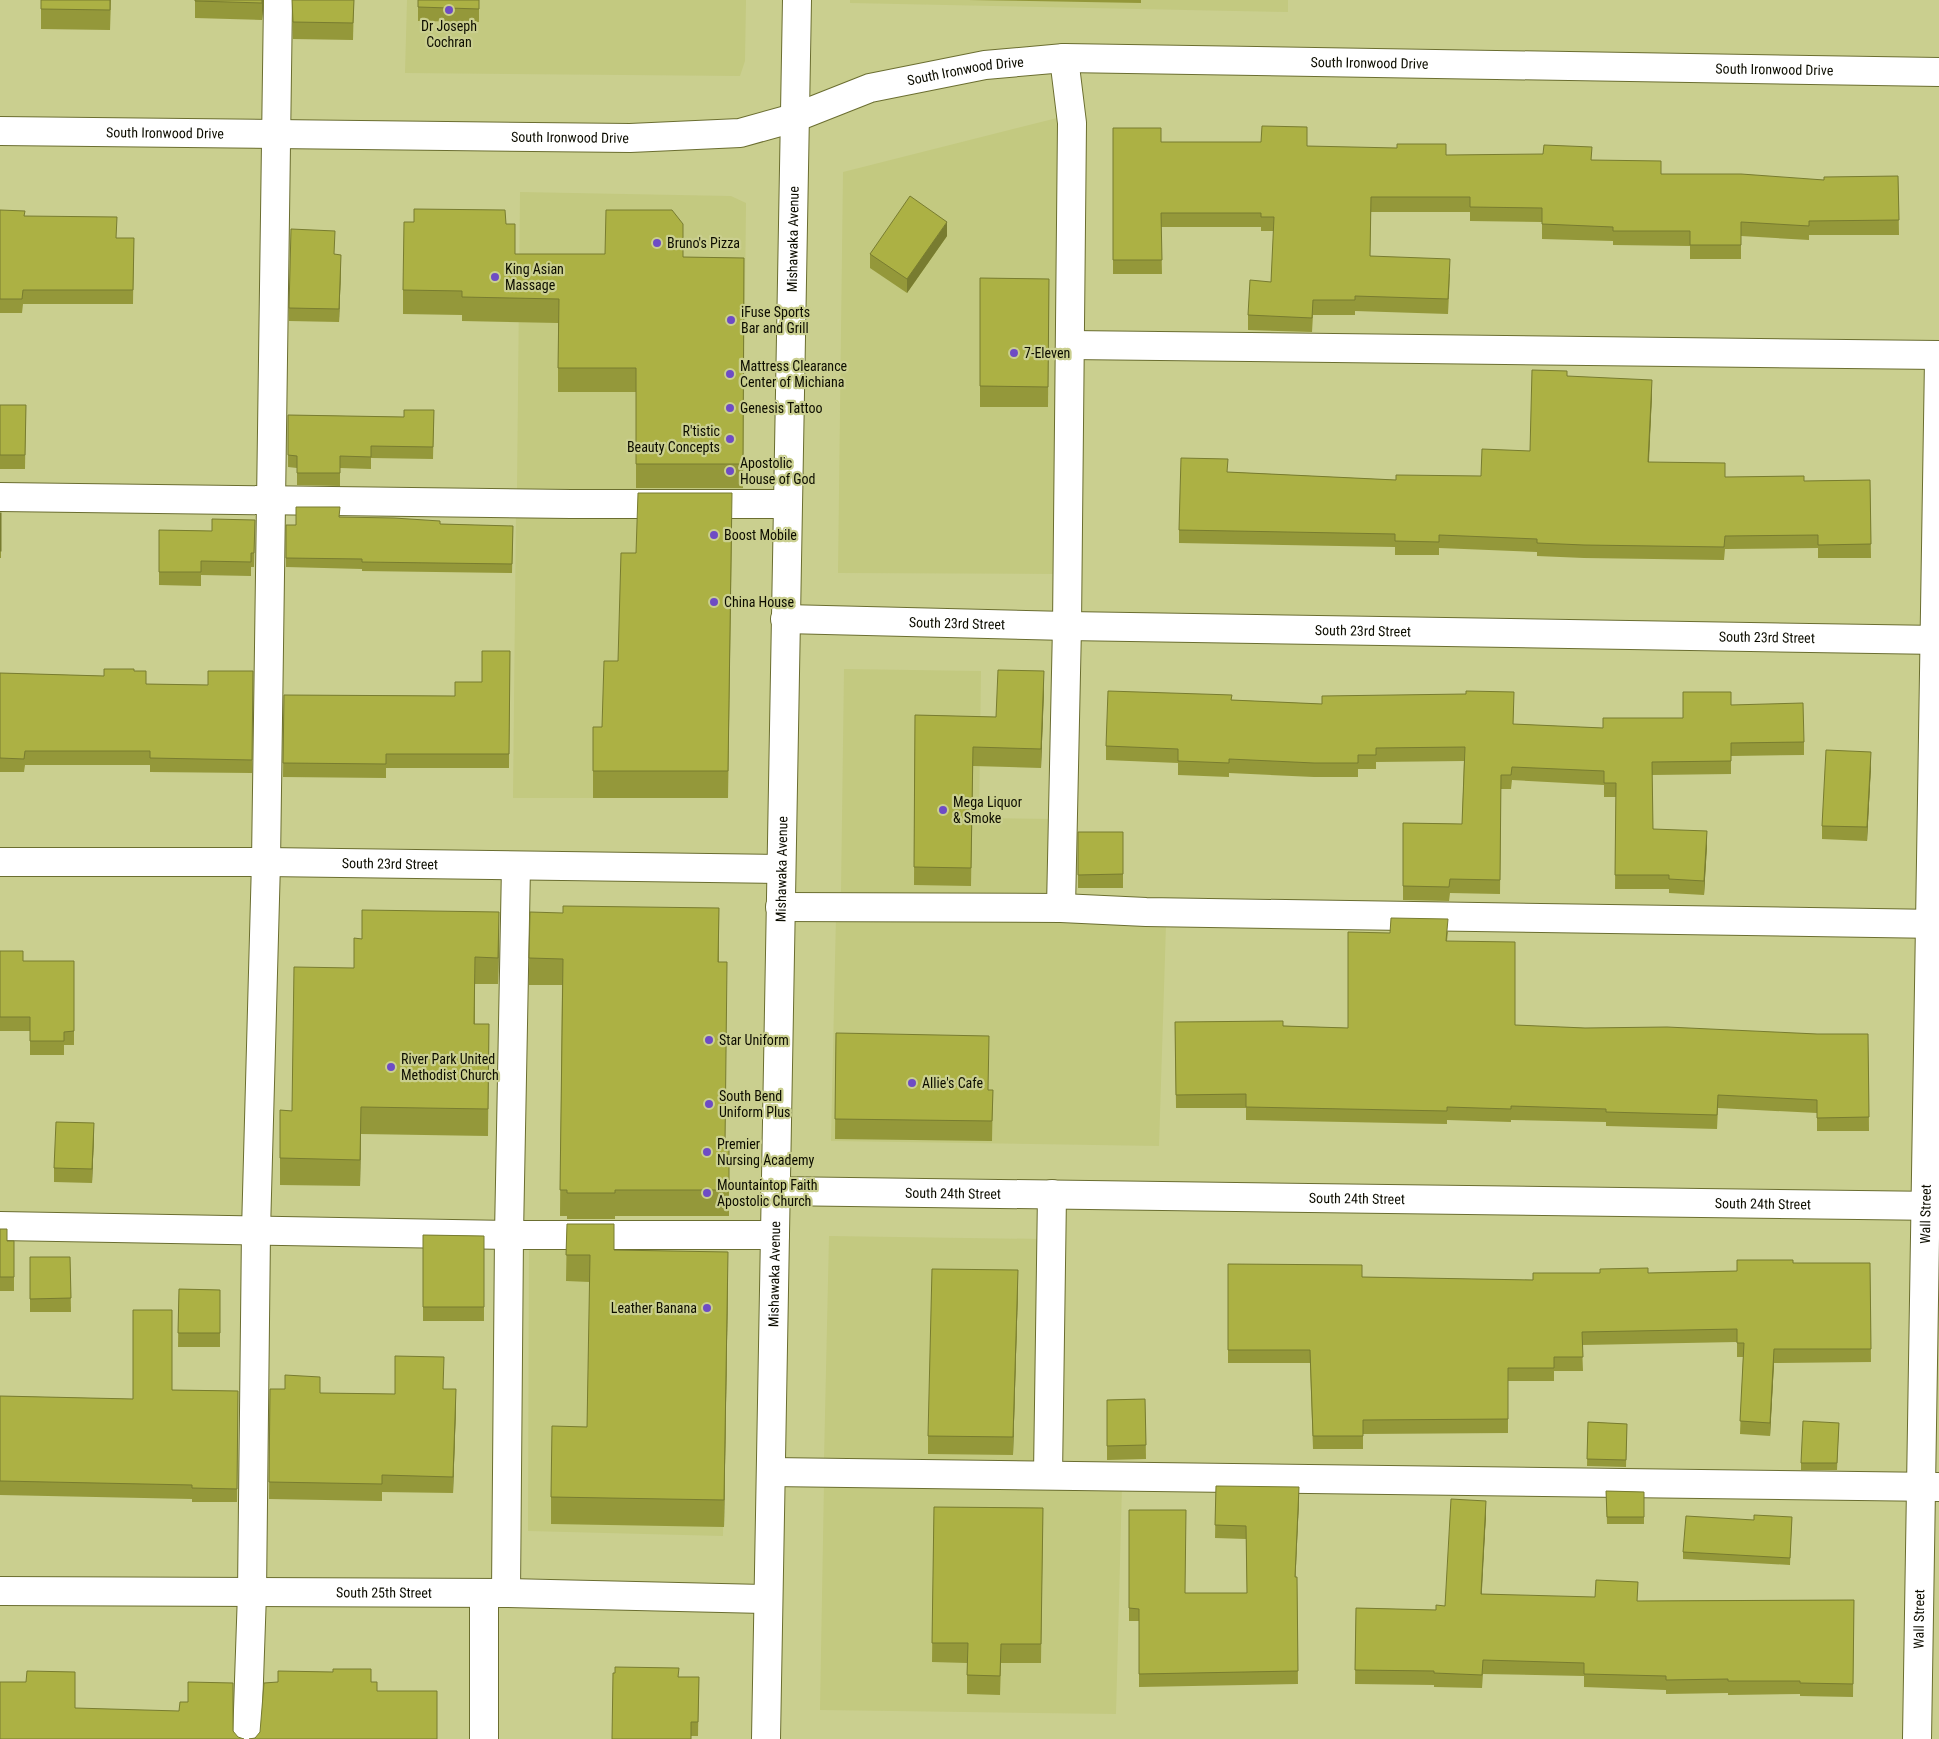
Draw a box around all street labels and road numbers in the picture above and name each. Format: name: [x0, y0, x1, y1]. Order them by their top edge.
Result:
street label: South Ironwood Drive: [906, 54, 1025, 88]
street label: South Ironwood Drive: [1310, 54, 1429, 72]
street label: South Ironwood Drive: [1715, 60, 1834, 78]
street label: South Ironwood Drive: [106, 124, 224, 141]
street label: South Ironwood Drive: [511, 129, 629, 146]
street label: Mishawaka Avenue: [784, 186, 802, 292]
street label: South 23rd Street: [909, 614, 1005, 632]
street label: South 23rd Street: [1315, 622, 1411, 640]
street label: South 23rd Street: [1719, 628, 1815, 646]
street label: Mishawaka Avenue: [773, 816, 790, 922]
street label: South 23rd Street: [342, 855, 438, 872]
street label: Wall Street: [1917, 1184, 1934, 1244]
street label: South 24th Street: [905, 1185, 1001, 1202]
street label: South 24th Street: [1309, 1190, 1405, 1207]
street label: South 24th Street: [1715, 1195, 1811, 1212]
street label: Mishawaka Avenue: [765, 1220, 783, 1327]
street label: South 25th Street: [336, 1584, 432, 1601]
street label: Wall Street: [1910, 1589, 1927, 1649]

